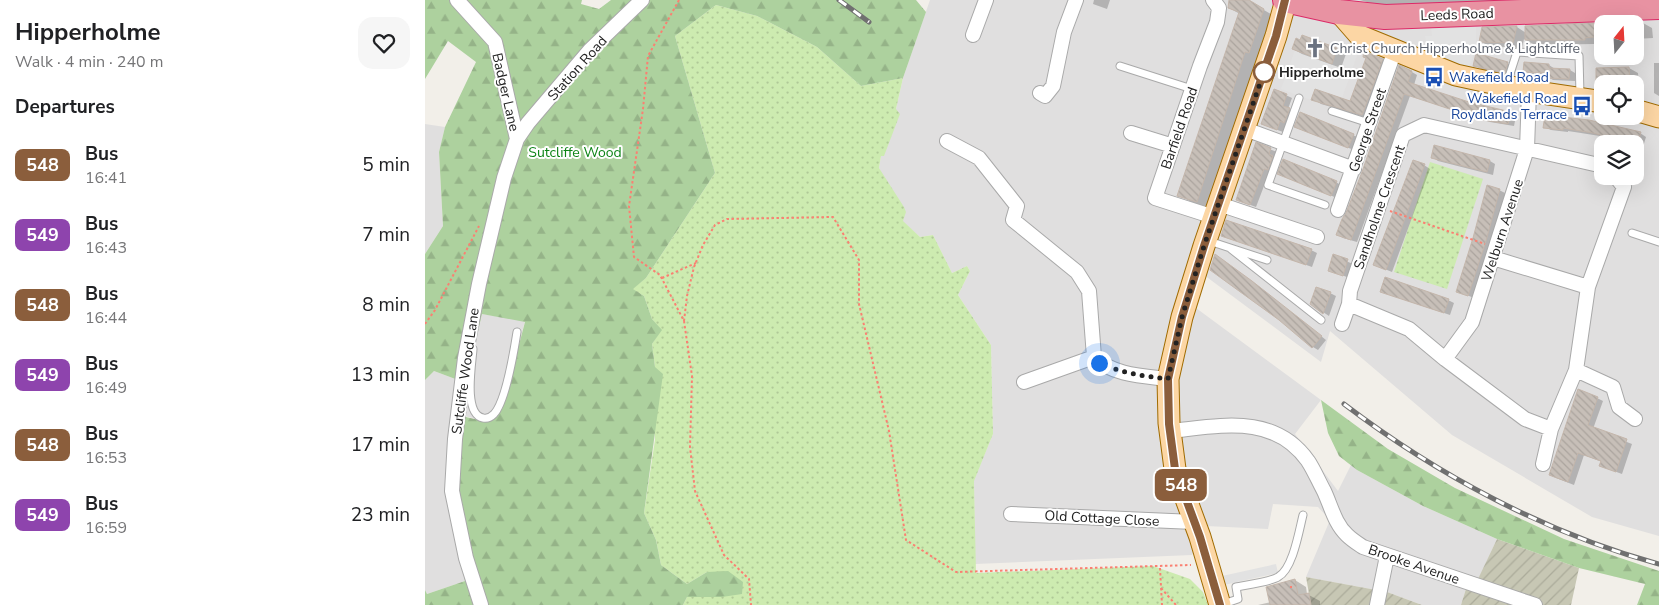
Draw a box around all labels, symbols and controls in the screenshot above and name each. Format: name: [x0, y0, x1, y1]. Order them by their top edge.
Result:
street label: Leeds Road: [1420, 4, 1494, 25]
north arrow: [1594, 15, 1644, 65]
map controls: [1594, 15, 1644, 185]
text: Hipperholme: [15, 16, 160, 48]
button: heart: [358, 17, 410, 69]
street label: Station Road: [543, 32, 612, 105]
church icon: Christ Church Hipperholme & Lightcliffe: [1304, 37, 1326, 59]
place label: Christ Church Hipperholme & Lightcliffe: [1330, 39, 1580, 58]
text: Walk · 4 min · 240 m: [15, 51, 163, 73]
street label: Badger Lane: [487, 51, 524, 133]
marker: Hipperholme: [1253, 61, 1275, 83]
place label: Hipperholme: [1279, 63, 1364, 82]
bus stop icon: Wakefield Road: [1423, 66, 1445, 88]
place label: Wakefield Road: [1449, 68, 1549, 87]
button: locate: [1594, 75, 1644, 125]
street label: Barfield Road: [1156, 84, 1202, 172]
street label: George Street: [1344, 85, 1391, 175]
place label: Wakefield Road Roydlands Terrace: [1451, 89, 1567, 124]
text: Departures: [15, 94, 115, 120]
bus stop icon: Wakefield Road Roydlands Terrace: [1571, 95, 1593, 117]
button: layers: [1594, 135, 1644, 185]
text: Bus: [85, 141, 118, 167]
street label: Sandholme Crescent: [1349, 142, 1410, 272]
park label: Sutcliffe Wood: [528, 143, 622, 162]
text: 5 min: [362, 152, 410, 178]
text: 548: [26, 153, 59, 177]
text: 16:41: [85, 167, 127, 189]
street label: Welburn Avenue: [1477, 177, 1528, 284]
text: Bus: [85, 211, 118, 237]
text: 7 min: [362, 222, 410, 248]
text: 549: [26, 223, 59, 247]
text: 16:43: [85, 237, 127, 259]
text: Bus: [85, 281, 118, 307]
text: 8 min: [362, 292, 410, 318]
text: 548: [26, 293, 59, 317]
text: 16:44: [85, 307, 127, 329]
street label: Sutcliffe Wood Lane: [447, 307, 484, 436]
text: Bus: [85, 351, 118, 377]
your location: [1087, 351, 1112, 376]
text: 13 min: [351, 362, 410, 388]
text: 549: [26, 363, 59, 387]
text: 16:49: [85, 377, 127, 399]
text: Bus: [85, 421, 118, 447]
text: 17 min: [351, 432, 410, 458]
text: 548: [26, 433, 59, 457]
text: 16:53: [85, 447, 127, 469]
line badge: 548: [1152, 469, 1210, 501]
text: 548: [1165, 473, 1197, 497]
text: Bus: [85, 491, 118, 517]
text: 23 min: [351, 502, 410, 528]
text: 549: [26, 503, 59, 527]
street label: Old Cottage Close: [1044, 506, 1160, 531]
text: 16:59: [85, 517, 127, 539]
street label: Brooke Avenue: [1366, 540, 1462, 589]

